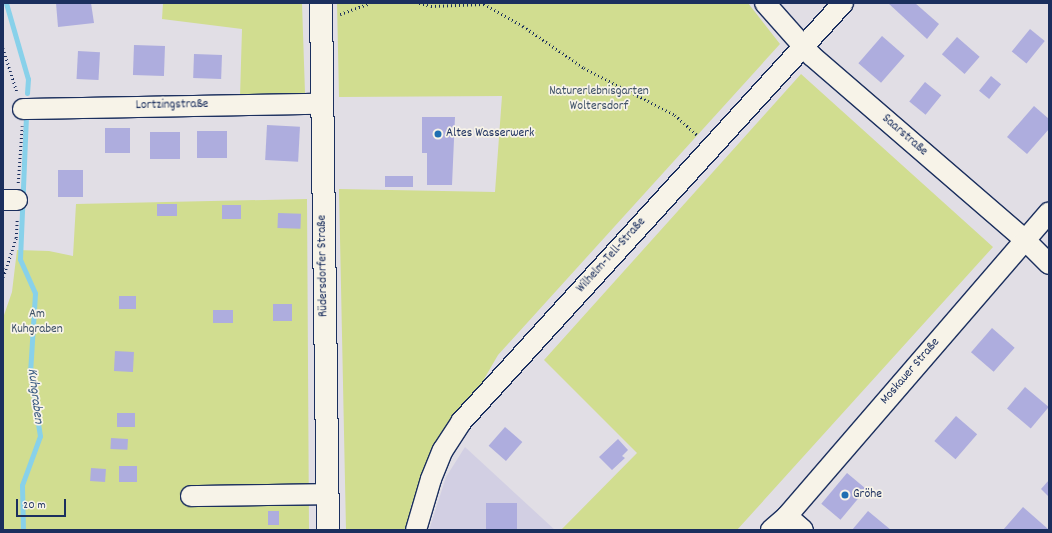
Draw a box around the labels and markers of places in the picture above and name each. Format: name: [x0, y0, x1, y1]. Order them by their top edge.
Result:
place label: Altes Wasserwerk: [446, 126, 534, 142]
marker: Altes Wasserwerk: [433, 129, 443, 139]
place label: Gröhe: [853, 487, 882, 503]
marker: Gröhe: [840, 490, 850, 500]

